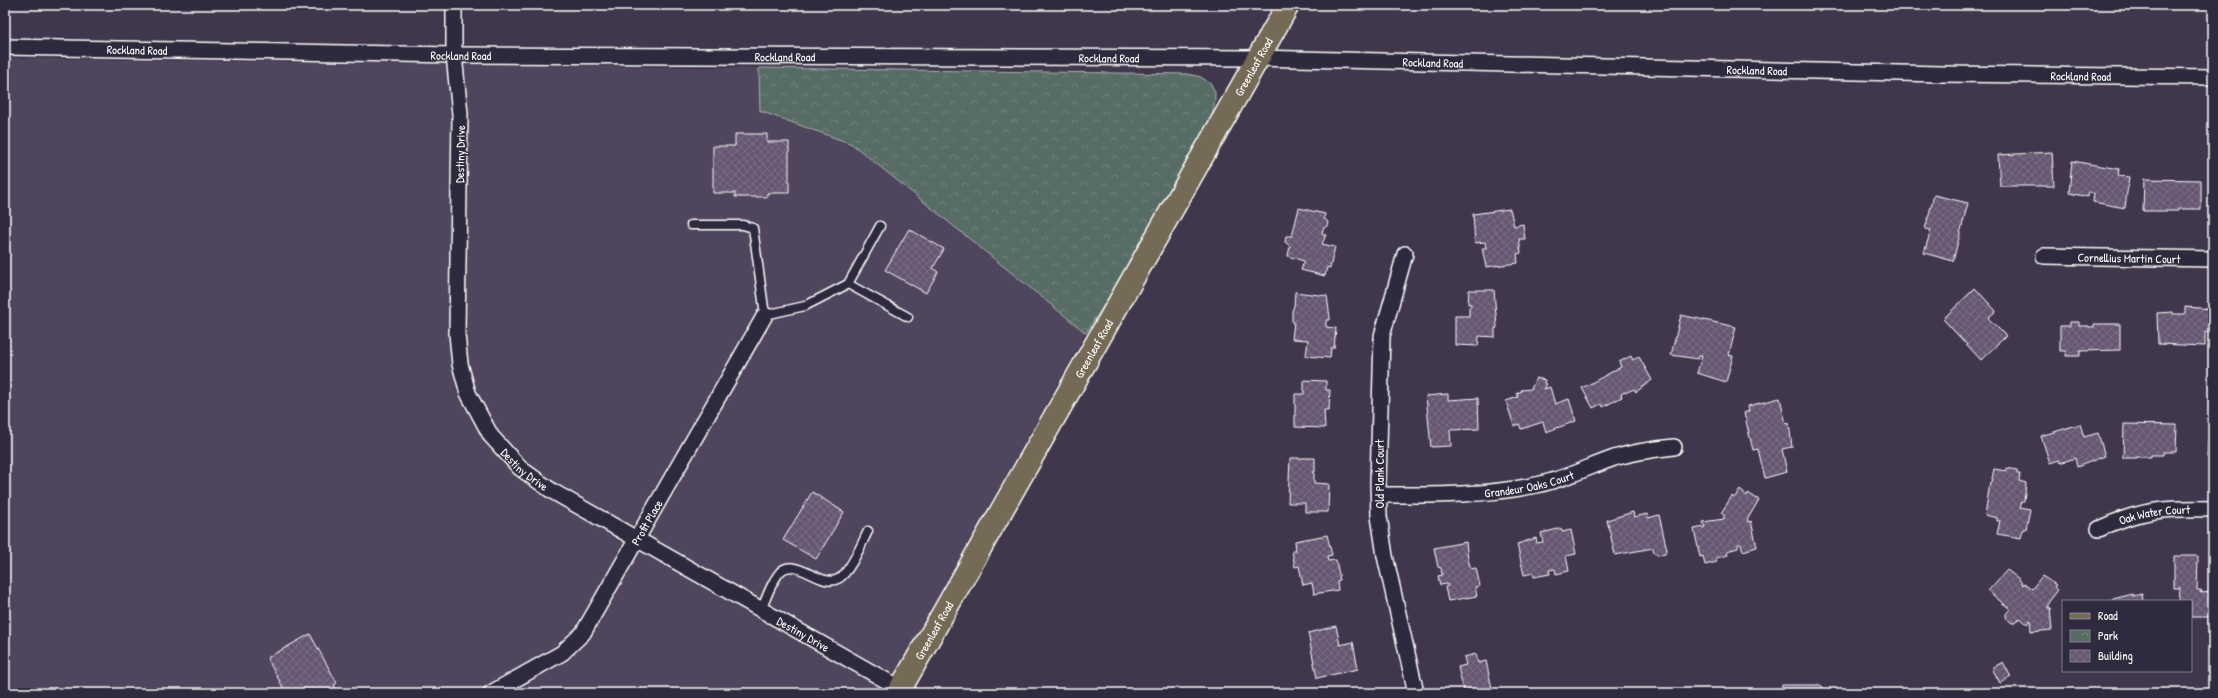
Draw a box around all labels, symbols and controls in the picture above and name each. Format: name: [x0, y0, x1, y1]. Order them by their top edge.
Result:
street label: Greenleaf Road: [1230, 34, 1277, 99]
street label: Rockland Road: [107, 40, 168, 58]
street label: Rockland Road: [431, 46, 491, 64]
street label: Rockland Road: [755, 48, 815, 65]
street label: Rockland Road: [1079, 49, 1139, 66]
street label: Rockland Road: [1402, 53, 1464, 71]
street label: Rockland Road: [1726, 60, 1788, 79]
street label: Rockland Road: [2050, 67, 2111, 84]
street label: Destiny Drive: [451, 125, 469, 183]
street label: Cornellius Martin Court: [2077, 248, 2181, 267]
street label: Greenleaf Road: [1070, 316, 1117, 381]
street label: Old Plank Court: [1371, 439, 1388, 509]
street label: Destiny Drive: [497, 444, 552, 495]
street label: Grandeur Oaks Court: [1484, 465, 1577, 501]
street label: Profit Place: [627, 496, 666, 548]
street label: Oak Water Court: [2116, 500, 2191, 528]
street label: Greenleaf Road: [910, 598, 957, 663]
legend: [2062, 600, 2192, 672]
text: Road: [2098, 607, 2118, 624]
street label: Destiny Drive: [774, 612, 833, 655]
text: Park: [2098, 627, 2118, 644]
text: Building: [2098, 647, 2133, 664]

